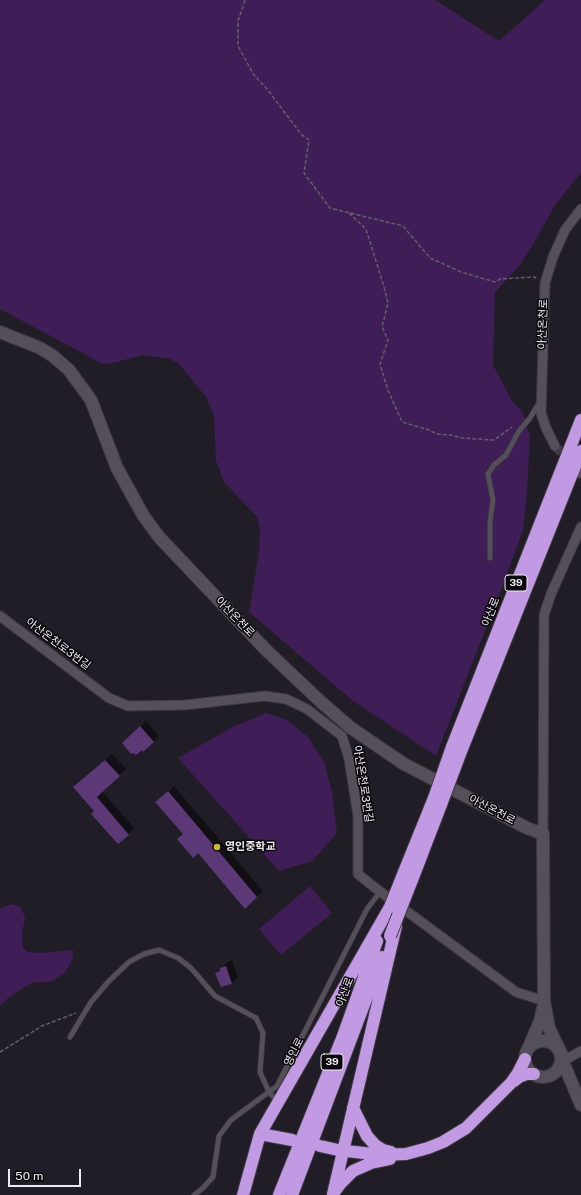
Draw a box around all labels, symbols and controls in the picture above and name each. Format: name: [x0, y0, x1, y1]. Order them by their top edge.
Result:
street label: 아산온천로: [536, 298, 550, 350]
road number: 39: [505, 575, 527, 591]
street label: 아산온천로: [213, 594, 257, 640]
street label: 아산로: [479, 595, 503, 629]
street label: 아산온천로3번길: [23, 615, 93, 673]
street label: 아산온천로3번길: [350, 745, 376, 823]
street label: 아산온천로: [467, 792, 517, 828]
place label: 영인중학교: [225, 840, 276, 854]
marker: 영인중학교: [212, 842, 222, 852]
street label: 아산로: [334, 975, 356, 1009]
street label: 영인로: [281, 1035, 307, 1069]
road number: 39: [321, 1054, 343, 1070]
scale bar: [10, 1161, 83, 1187]
text: 50 m: [15, 1169, 43, 1183]

